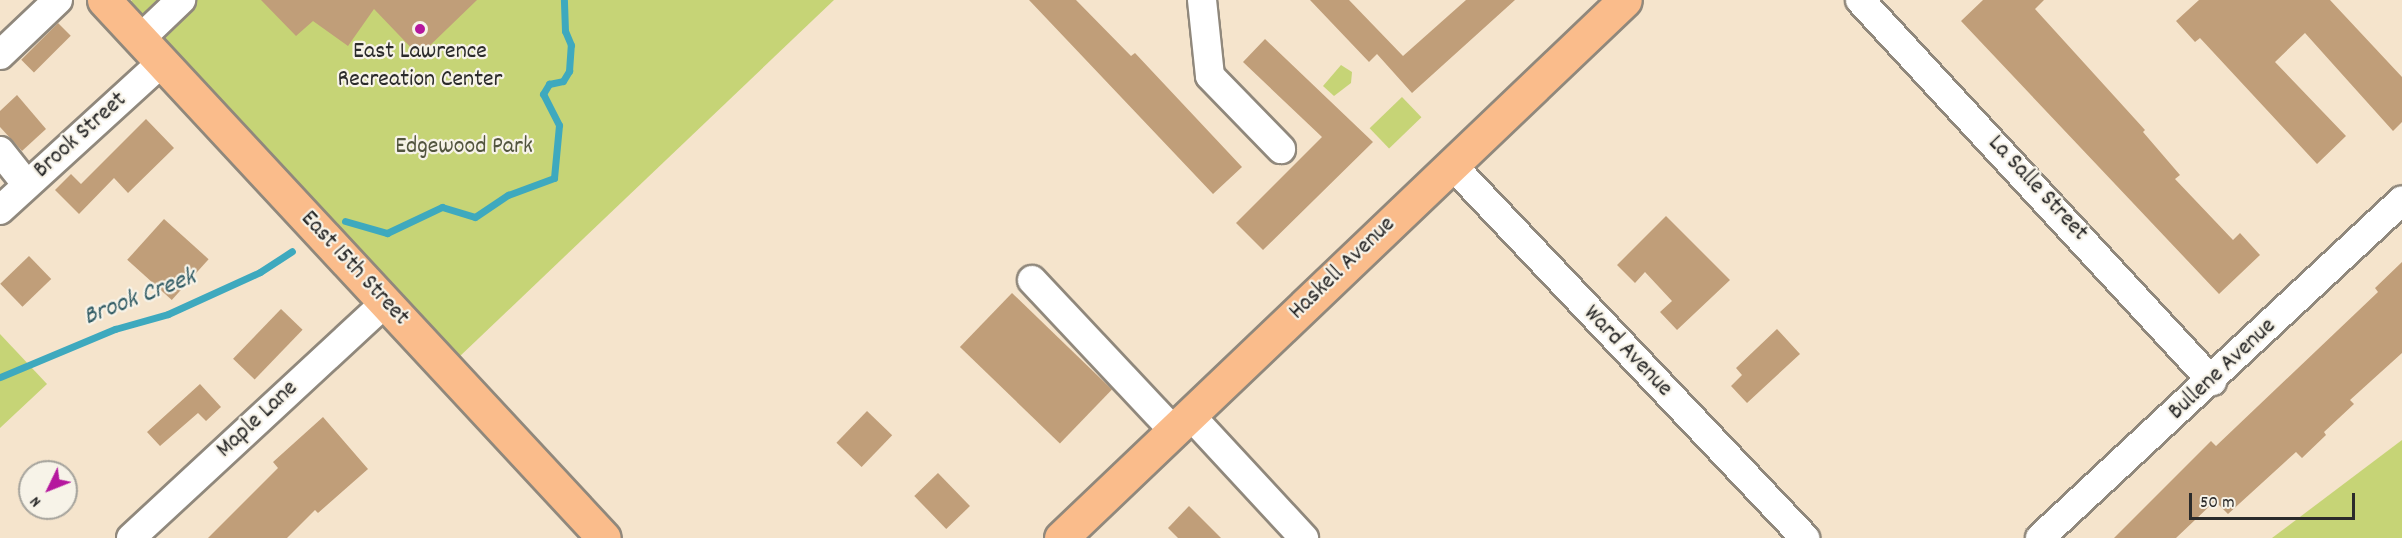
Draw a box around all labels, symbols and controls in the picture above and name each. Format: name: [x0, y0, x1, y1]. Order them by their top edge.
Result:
marker: East Lawrence Recreation Center: [413, 22, 427, 36]
place label: East Lawrence Recreation Center: [338, 39, 502, 95]
street label: Brook Street: [29, 87, 133, 185]
street label: La Salle Street: [1981, 130, 2093, 248]
park label: Edgewood Park: [395, 134, 533, 162]
street label: East 15th Street: [293, 206, 415, 332]
street label: Haskell Avenue: [1284, 211, 1402, 327]
water label: Brook Creek: [79, 262, 201, 334]
street label: Ward Avenue: [1576, 300, 1678, 404]
street label: Bullene Avenue: [2163, 313, 2283, 427]
street label: Maple Lane: [211, 375, 305, 465]
north arrow: [18, 460, 78, 520]
scale bar: [2192, 481, 2358, 519]
text: N: [25, 491, 47, 512]
text: 50 m: [2200, 491, 2235, 516]

